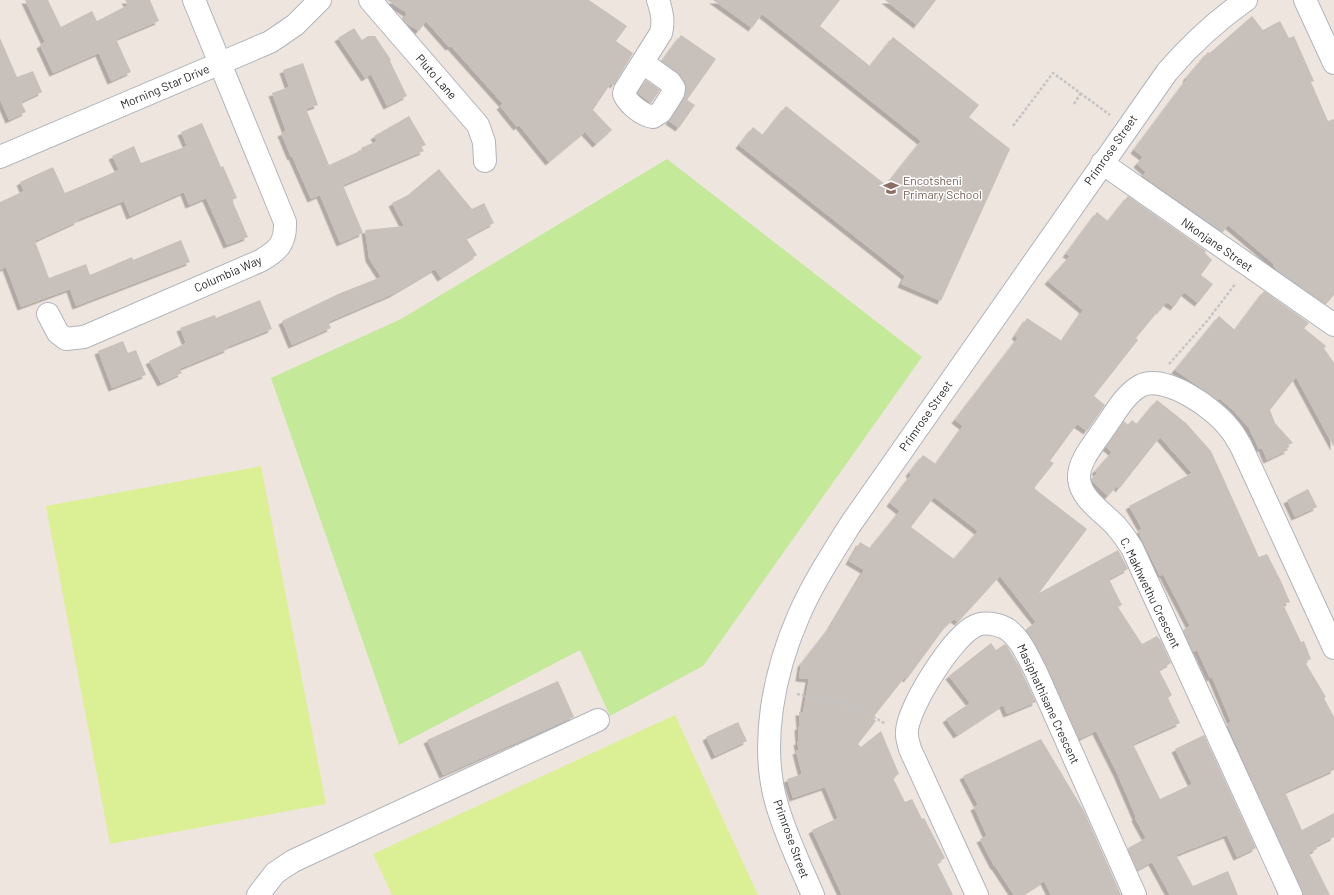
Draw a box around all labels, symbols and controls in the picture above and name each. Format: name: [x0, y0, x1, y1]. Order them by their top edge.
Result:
street label: Pluto Lane: [413, 51, 460, 102]
street label: Morning Star Drive: [118, 61, 211, 111]
street label: Primrose Street: [1081, 112, 1140, 187]
place label: Encotsheni Primary School: [903, 173, 982, 201]
school or university icon: Encotsheni Primary School: [882, 179, 900, 197]
street label: Nkonjane Street: [1179, 214, 1256, 274]
street label: Columbia Way: [192, 252, 264, 294]
street label: Primrose Street: [896, 378, 955, 453]
street label: C. Makhwethu Crescent: [1118, 535, 1184, 650]
street label: Masiphathisane Crescent: [1015, 641, 1083, 766]
street label: Primrose Street: [771, 797, 813, 880]

